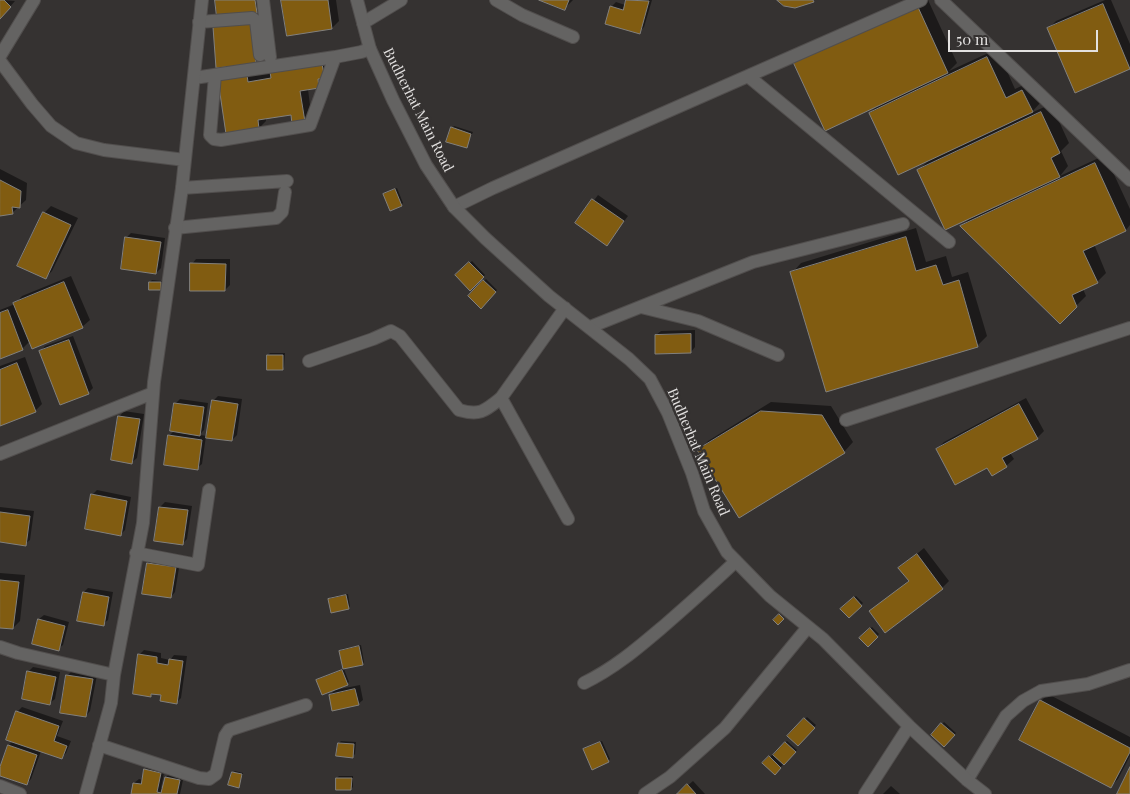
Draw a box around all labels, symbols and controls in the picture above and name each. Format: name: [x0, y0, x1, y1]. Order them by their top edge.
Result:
scale bar: [950, 20, 1100, 52]
text: 50 m: [956, 29, 988, 49]
street label: Budherhat Main Road: [379, 45, 457, 175]
street label: Budherhat Main Road: [664, 386, 732, 518]

